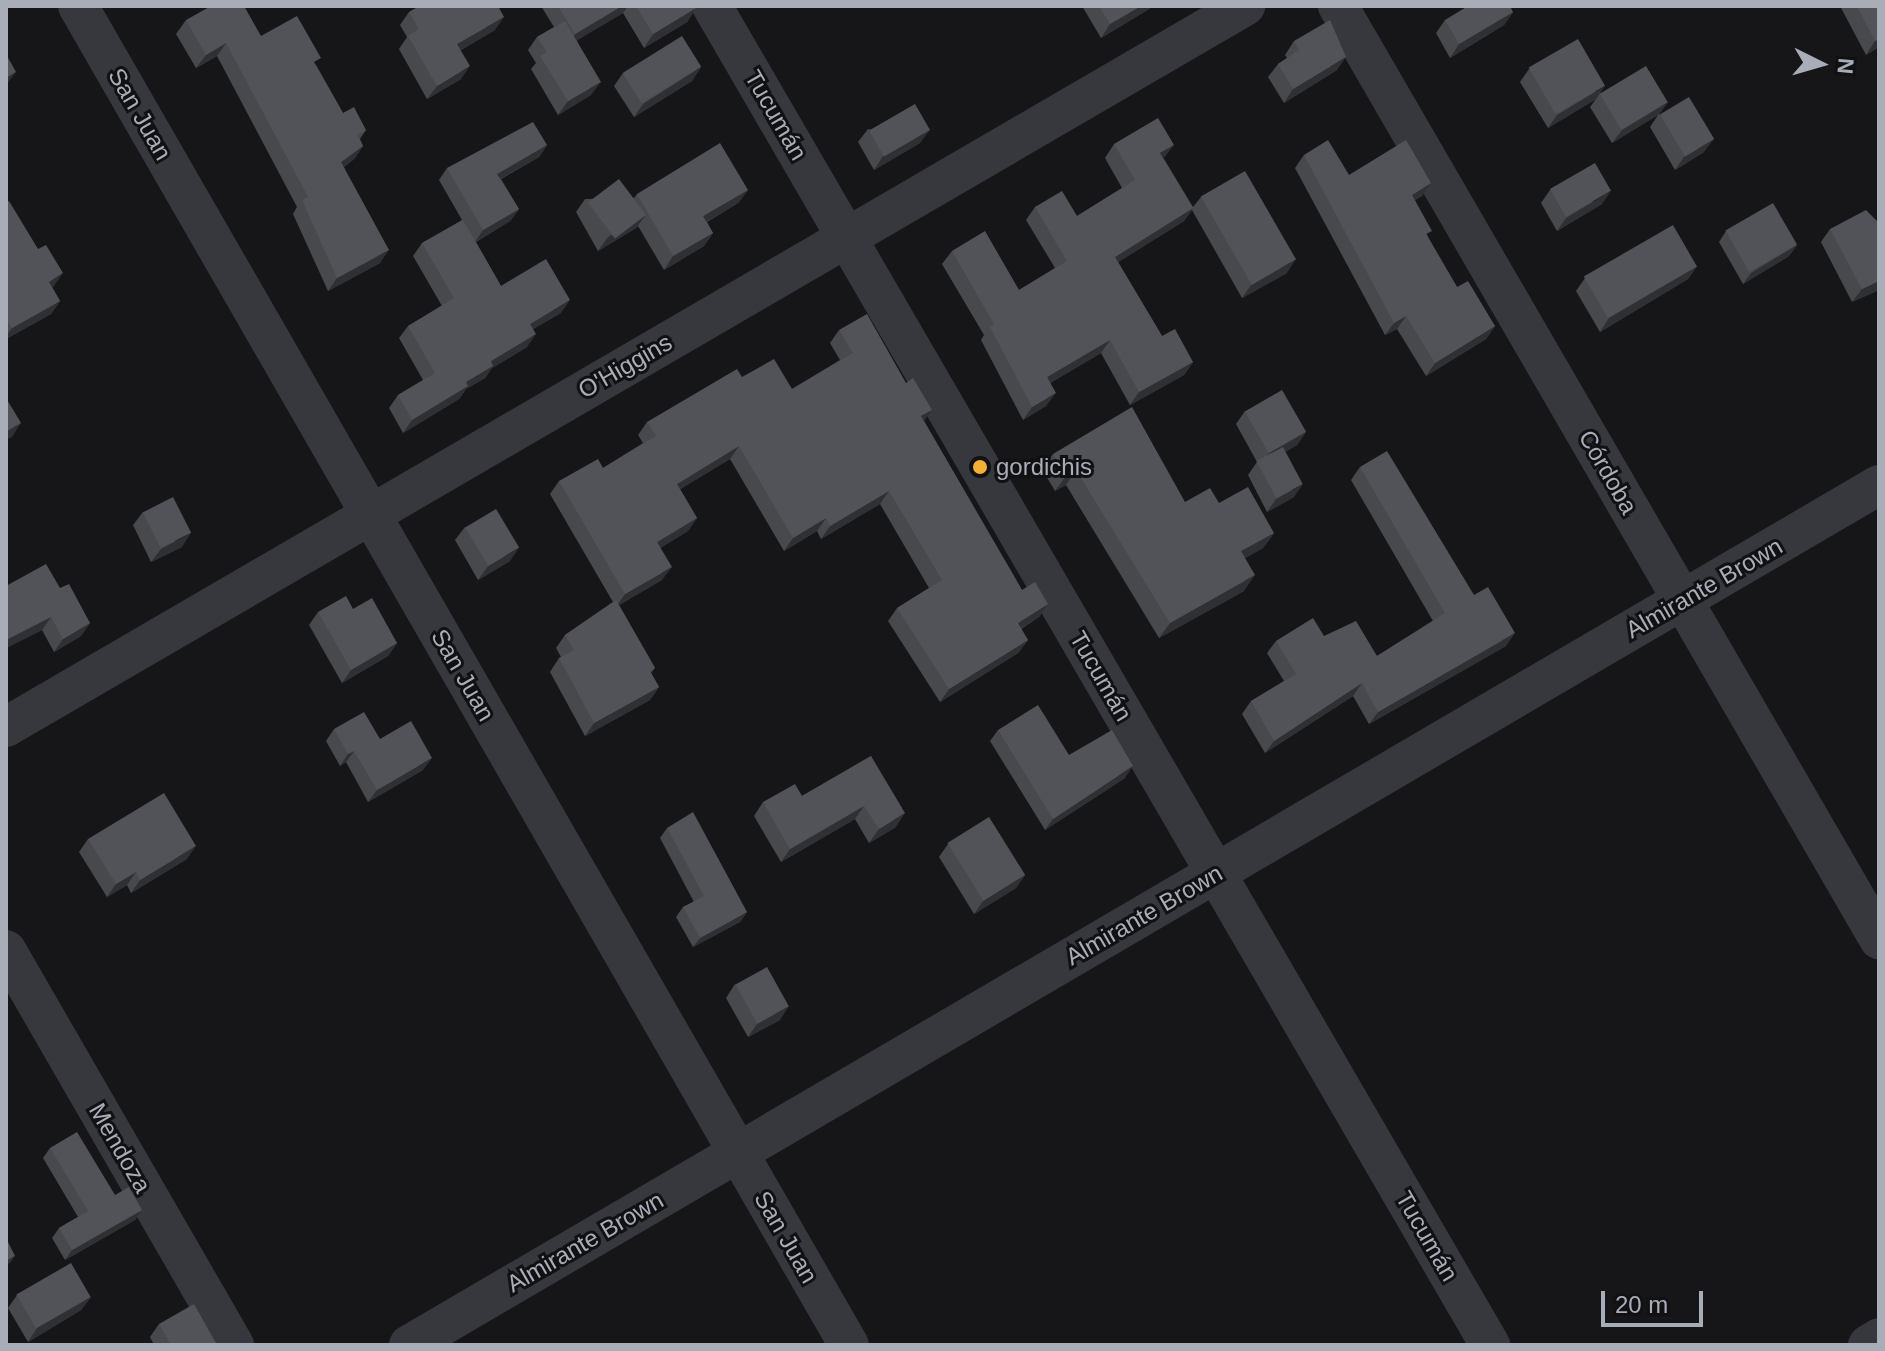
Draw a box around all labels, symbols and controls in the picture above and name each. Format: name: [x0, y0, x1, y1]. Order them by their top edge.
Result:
north arrow: [1781, 24, 1861, 104]
text: N: [1832, 57, 1859, 75]
street label: San Juan: [102, 63, 178, 165]
street label: Tucumán: [739, 65, 813, 165]
street label: O'Higgins: [573, 328, 677, 404]
street label: Córdoba: [1573, 425, 1643, 519]
place label: gordichis: [996, 453, 1092, 481]
marker: gordichis: [971, 458, 989, 476]
street label: Almirante Brown: [1621, 532, 1787, 644]
street label: San Juan: [425, 624, 501, 726]
street label: Tucumán: [1064, 626, 1138, 726]
street label: Almirante Brown: [1061, 859, 1227, 971]
street label: Mendoza: [83, 1098, 157, 1198]
street label: Almirante Brown: [502, 1186, 668, 1298]
street label: San Juan: [748, 1186, 824, 1288]
street label: Tucumán: [1390, 1186, 1464, 1286]
scale bar: [1605, 1275, 1707, 1325]
text: 20 m: [1615, 1291, 1668, 1318]

